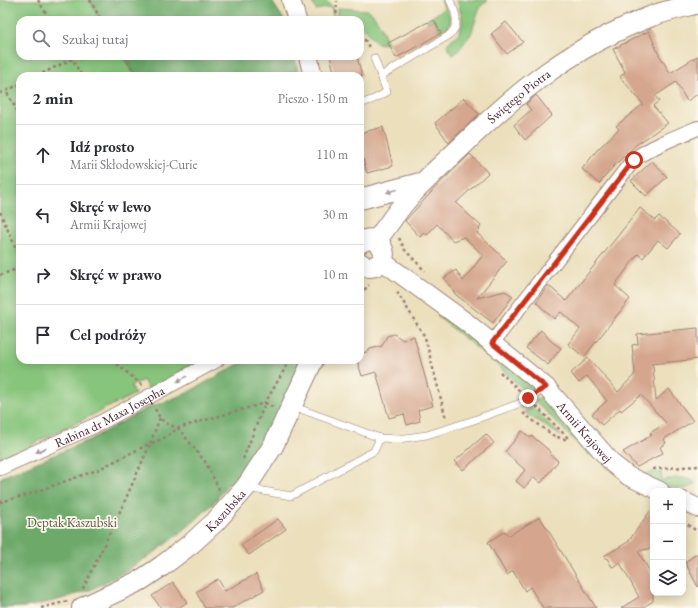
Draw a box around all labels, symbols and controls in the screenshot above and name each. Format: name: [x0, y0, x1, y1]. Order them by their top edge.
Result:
search box: [16, 16, 364, 60]
icon: search: [30, 27, 52, 49]
text: Szukaj tutaj: [62, 29, 128, 48]
street label: Świętego Piotra: [483, 64, 554, 127]
text: 2 min: [32, 87, 73, 109]
text: Pieszo · 150 m: [278, 90, 348, 107]
text: Idź prosto: [70, 137, 134, 156]
icon: ahead: [32, 144, 54, 166]
text: 110 m: [317, 146, 348, 163]
route start: [625, 151, 643, 169]
text: Marii Skłodowskiej-Curie: [70, 156, 198, 173]
one-way arrow: [386, 188, 398, 194]
text: Skręć w lewo: [70, 197, 151, 216]
icon: left: [32, 204, 54, 226]
text: 30 m: [323, 206, 348, 223]
text: Armii Krajowej: [70, 216, 146, 233]
icon: right: [32, 264, 54, 286]
text: Skręć w prawo: [70, 265, 162, 284]
text: 10 m: [323, 266, 348, 283]
icon: arrive: [32, 324, 54, 346]
text: Cel podróży: [70, 325, 146, 344]
one-way arrow: [176, 375, 188, 382]
street label: Rabina dr Maxa Josepha: [52, 381, 168, 451]
route end: [519, 389, 537, 407]
street label: Armii Krajowej: [553, 396, 616, 466]
one-way arrow: [36, 447, 47, 453]
street label: Kaszubska: [201, 485, 249, 535]
map controls: [650, 488, 686, 596]
button: +: [650, 488, 686, 524]
park label: Deptak Kaszubski: [27, 514, 117, 531]
button: −: [650, 524, 686, 560]
button: layers: [650, 560, 686, 596]

